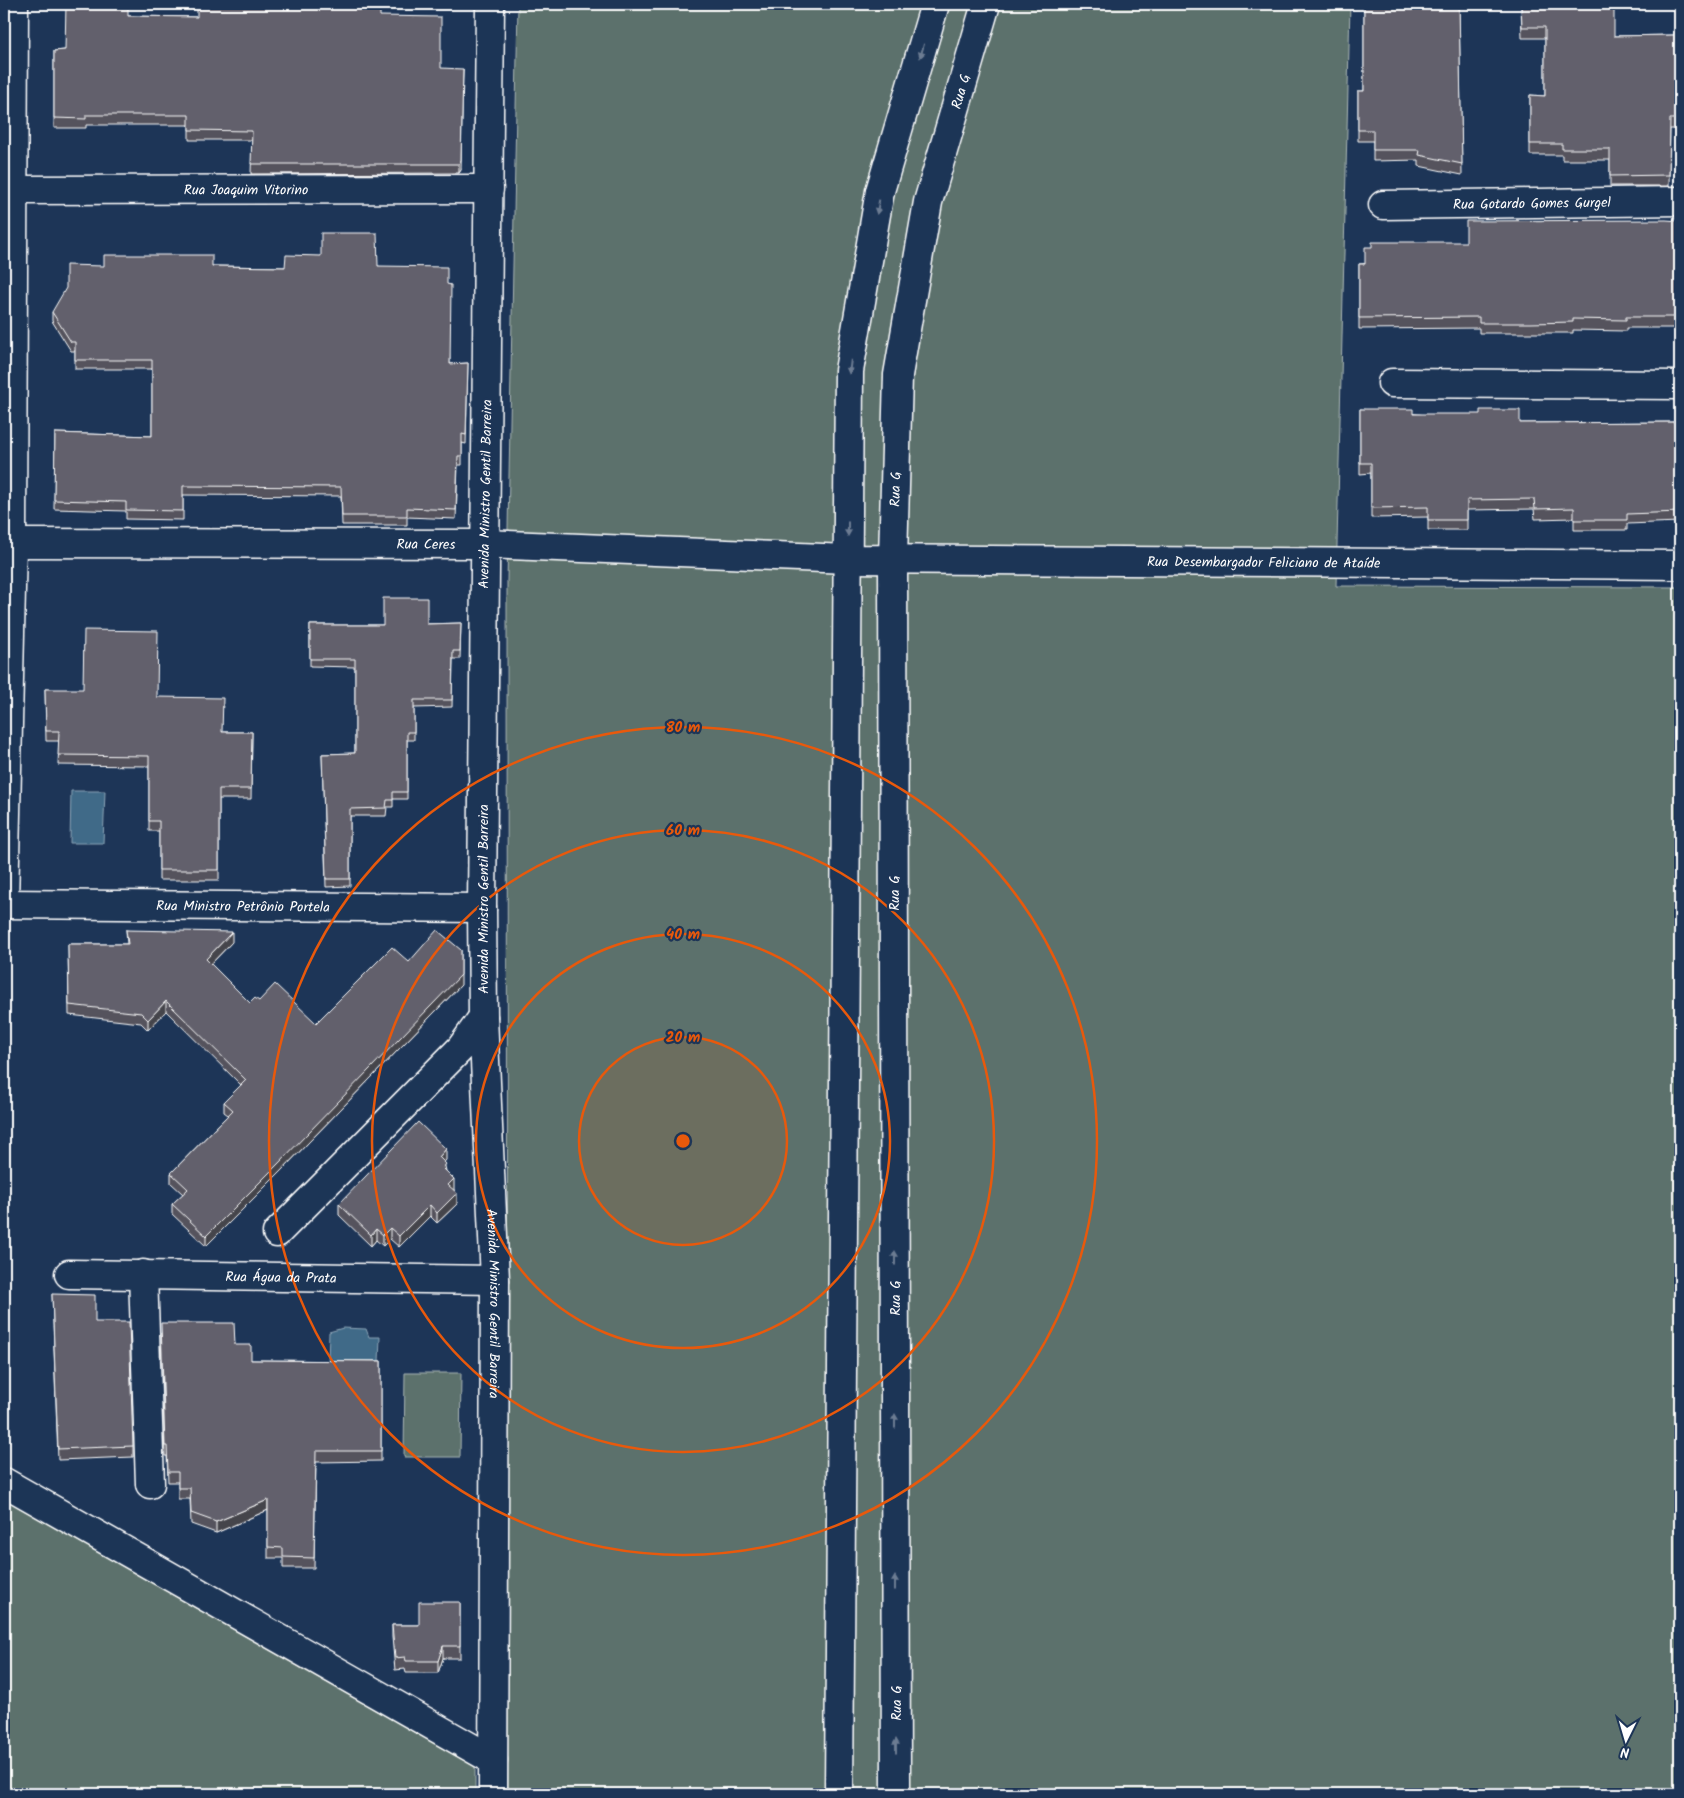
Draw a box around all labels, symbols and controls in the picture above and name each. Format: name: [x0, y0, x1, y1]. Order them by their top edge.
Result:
one-way arrow: [917, 43, 925, 58]
street label: Rua G: [946, 71, 977, 112]
street label: Rua Joaquim Vitorino: [184, 179, 308, 202]
street label: Rua Gotardo Gomes Gurgel: [1453, 192, 1612, 216]
one-way arrow: [873, 199, 881, 215]
one-way arrow: [846, 359, 854, 375]
street label: Avenida Ministro Gentil Barreira: [473, 399, 499, 589]
street label: Rua G: [884, 471, 907, 507]
one-way arrow: [844, 522, 852, 538]
street label: Rua Ceres: [397, 534, 455, 556]
street label: Rua Desembargador Feliciano de Ataíde: [1147, 551, 1381, 575]
text: 80 m: [666, 716, 700, 740]
street label: Avenida Ministro Gentil Barreira: [473, 804, 495, 994]
text: 60 m: [666, 819, 700, 843]
street label: Rua G: [884, 875, 906, 911]
street label: Rua Ministro Petrônio Portela: [156, 895, 330, 919]
text: 40 m: [666, 923, 700, 947]
text: 20 m: [666, 1026, 700, 1050]
centre of rings: [674, 1132, 692, 1150]
street label: Avenida Ministro Gentil Barreira: [480, 1208, 505, 1399]
one-way arrow: [891, 1250, 899, 1266]
street label: Rua Água da Prata: [225, 1266, 337, 1290]
street label: Rua G: [885, 1280, 907, 1316]
one-way arrow: [891, 1412, 899, 1428]
one-way arrow: [891, 1575, 899, 1591]
street label: Rua G: [886, 1685, 908, 1721]
north arrow: [1602, 1716, 1652, 1766]
one-way arrow: [892, 1737, 900, 1753]
text: N: [1619, 1741, 1630, 1763]

